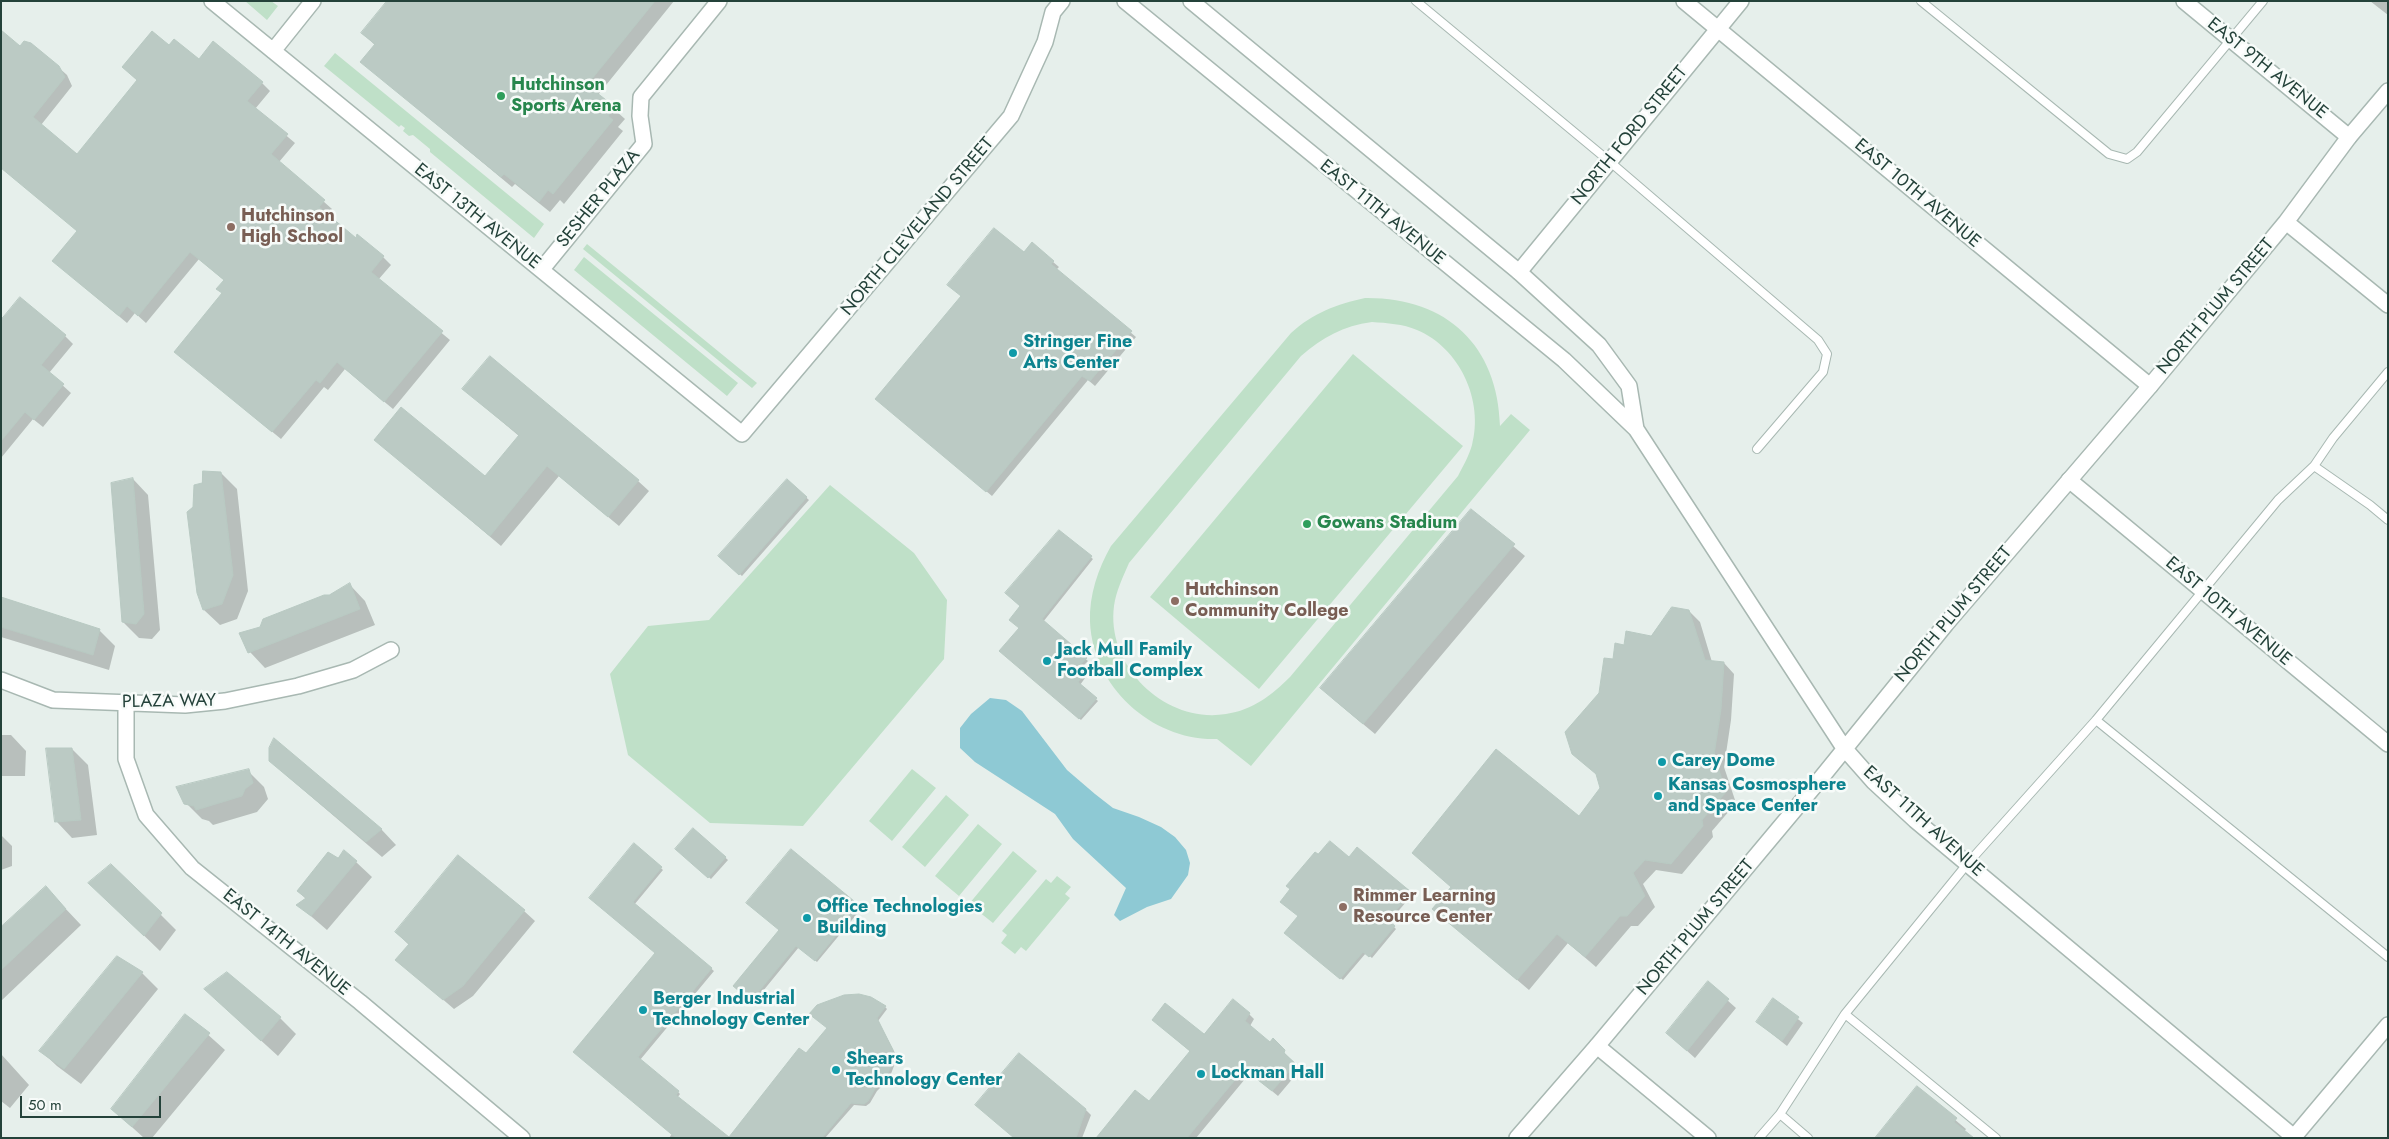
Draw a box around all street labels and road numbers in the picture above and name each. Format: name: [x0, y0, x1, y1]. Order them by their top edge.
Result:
street label: EAST 9TH AVENUE: [2202, 14, 2332, 124]
street label: NORTH FORD STREET: [1567, 62, 1693, 210]
street label: NORTH CLEVELAND STREET: [837, 134, 999, 320]
street label: EAST 10TH AVENUE: [1850, 135, 1984, 253]
street label: SESHER PLAZA: [553, 146, 645, 252]
street label: EAST 11TH AVENUE: [1315, 156, 1449, 270]
street label: EAST 13TH AVENUE: [409, 159, 545, 275]
street label: NORTH PLUM STREET: [2153, 235, 2279, 379]
street label: NORTH PLUM STREET: [1891, 543, 2017, 687]
street label: EAST 10TH AVENUE: [2161, 553, 2295, 671]
street label: PLAZA WAY: [122, 690, 216, 714]
street label: EAST 11TH AVENUE: [1858, 762, 1988, 882]
street label: NORTH PLUM STREET: [1633, 856, 1759, 1000]
street label: EAST 14TH AVENUE: [218, 885, 354, 1001]

